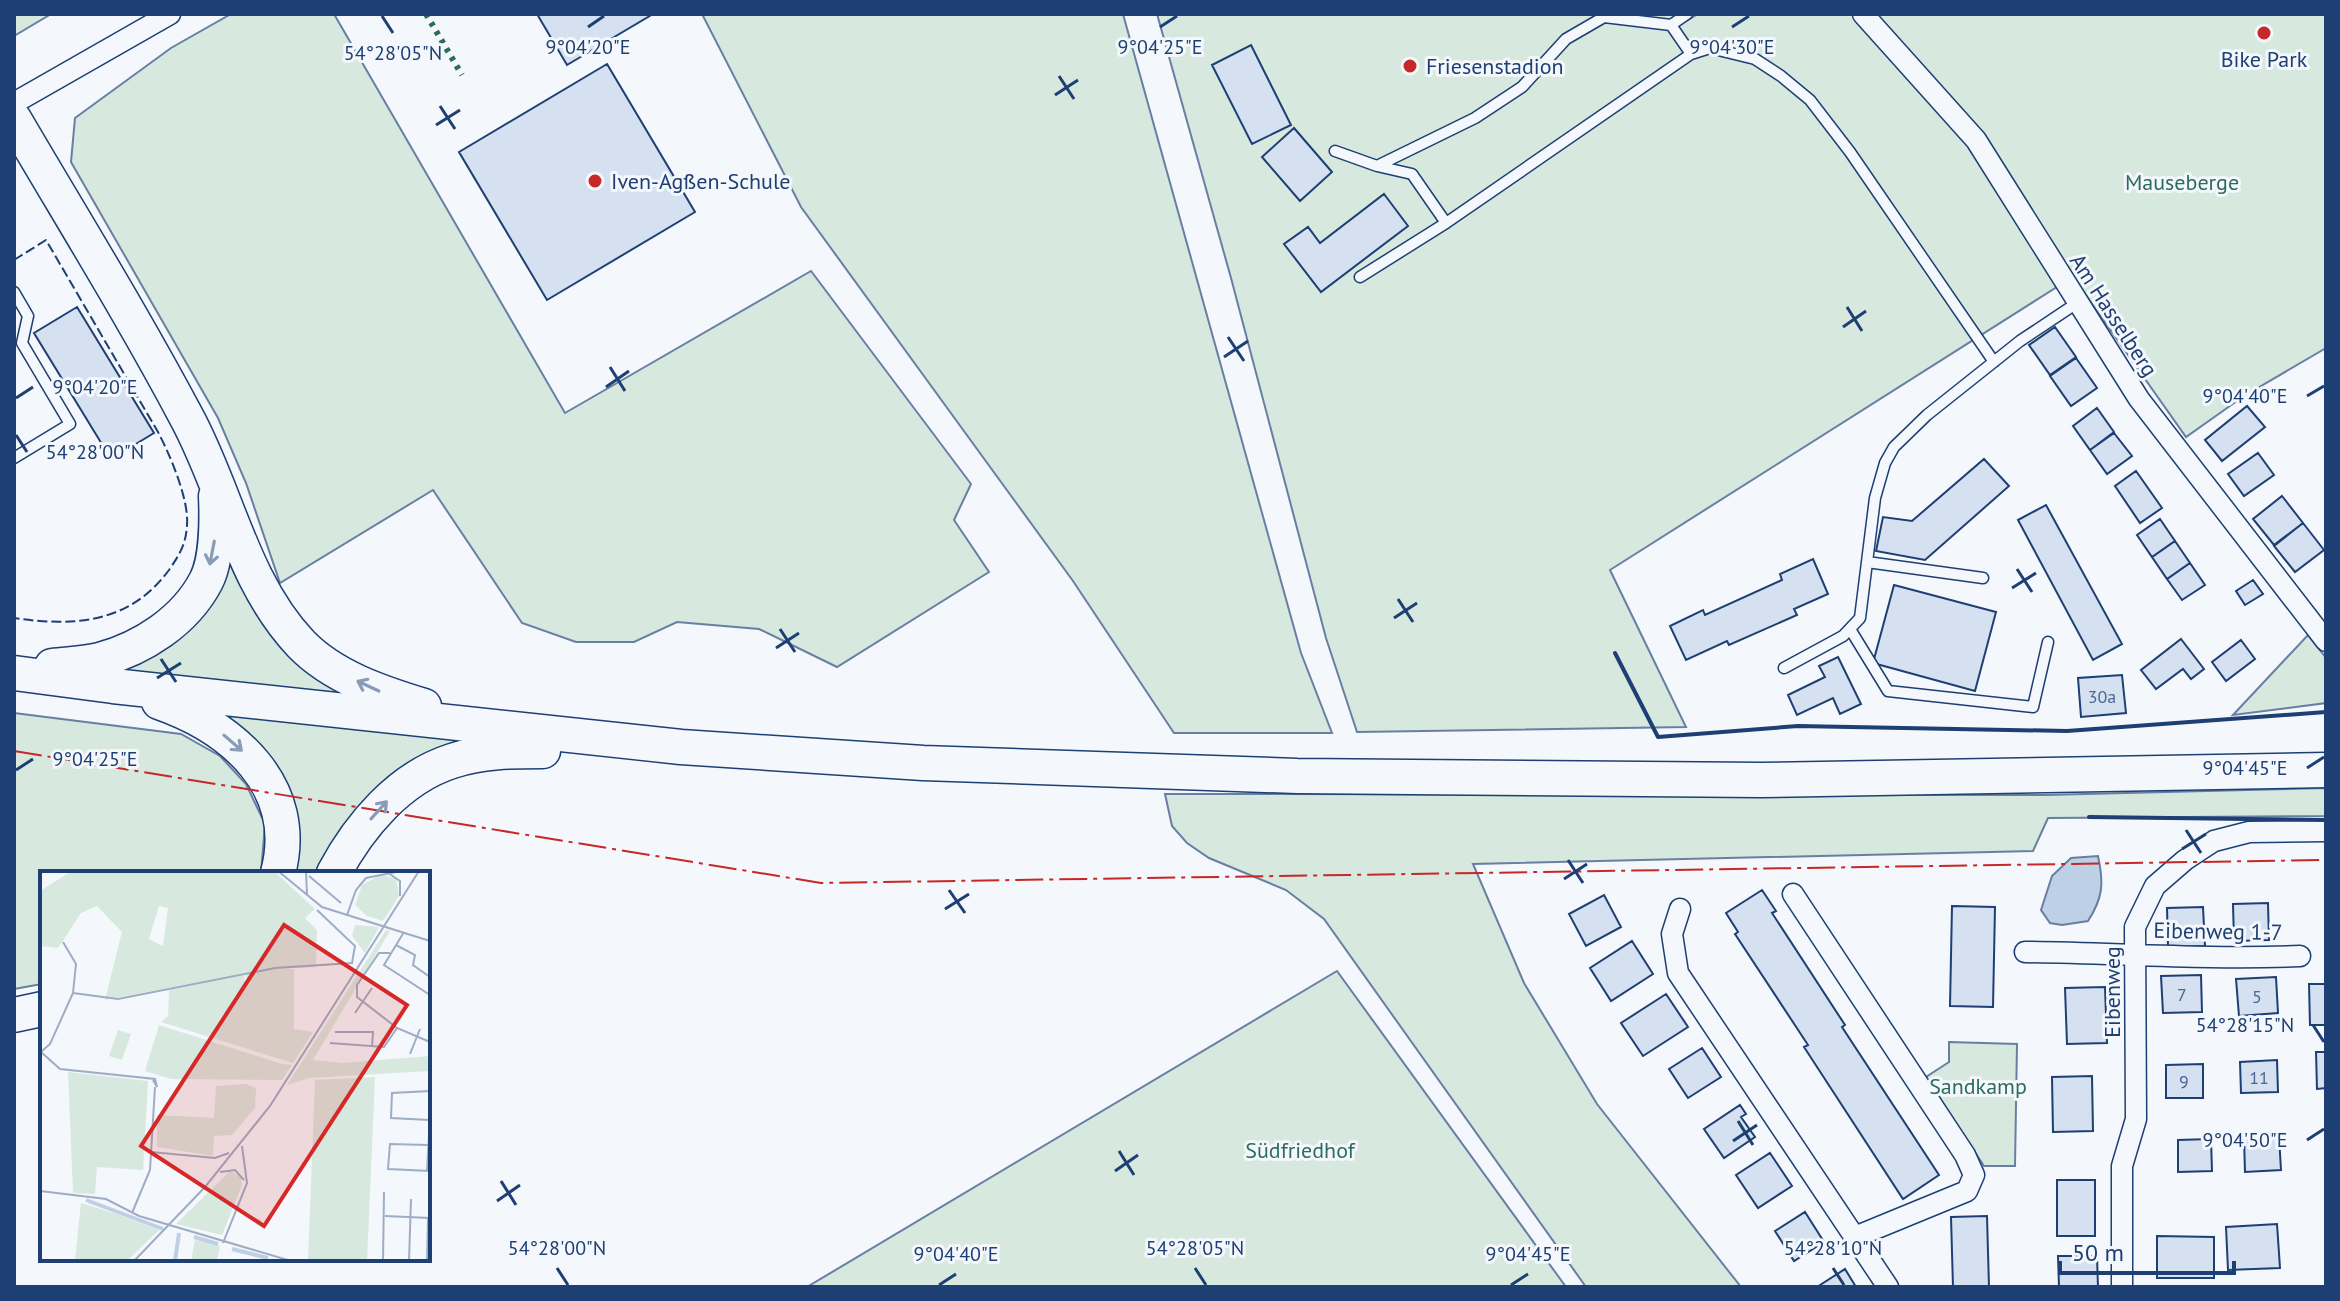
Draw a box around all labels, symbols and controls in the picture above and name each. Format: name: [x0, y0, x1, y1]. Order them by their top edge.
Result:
marker: Bike Park: [2255, 24, 2273, 42]
text: 9°04'20"E: [546, 34, 630, 60]
text: 9°04'25"E: [1118, 34, 1202, 60]
text: 9°04'30"E: [1690, 34, 1774, 60]
text: 54°28'05"N: [344, 40, 442, 66]
place label: Bike Park: [2221, 45, 2308, 73]
place label: Friesenstadion: [1426, 52, 1564, 80]
marker: Friesenstadion: [1401, 57, 1419, 75]
place label: Iven-Agßen-Schule: [611, 167, 791, 195]
park label: Mauseberge: [2125, 168, 2239, 196]
marker: Iven-Agßen-Schule: [586, 172, 604, 190]
street label: Am Hasselberg: [2064, 248, 2164, 382]
text: 9°04'20"E: [53, 374, 137, 400]
text: 9°04'40"E: [2203, 383, 2287, 409]
text: 54°28'00"N: [46, 439, 144, 465]
one-way arrow: [204, 540, 219, 565]
one-way arrow: [356, 678, 380, 693]
house number: 30a: [2088, 685, 2116, 708]
one-way arrow: [223, 734, 243, 752]
text: 9°04'25"E: [53, 746, 137, 772]
text: 9°04'45"E: [2203, 755, 2287, 781]
one-way arrow: [370, 800, 389, 820]
inset map: [40, 871, 430, 1261]
street label: Eibenweg 1-7: [2153, 916, 2283, 946]
street label: Eibenweg: [2098, 946, 2126, 1038]
house number: 7: [2177, 983, 2187, 1006]
house number: 5: [2252, 985, 2262, 1008]
text: 54°28'15"N: [2196, 1012, 2294, 1038]
house number: 11: [2249, 1066, 2269, 1089]
house number: 9: [2179, 1070, 2189, 1093]
park label: Sandkamp: [1929, 1072, 2027, 1100]
text: 9°04'50"E: [2203, 1127, 2287, 1153]
park label: Südfriedhof: [1245, 1136, 1356, 1164]
scale bar: [2060, 1225, 2234, 1275]
text: 54°28'00"N: [508, 1235, 606, 1261]
text: 54°28'05"N: [1146, 1235, 1244, 1261]
text: 54°28'10"N: [1784, 1235, 1882, 1261]
text: 50 m: [2072, 1237, 2124, 1268]
text: 9°04'40"E: [914, 1241, 998, 1267]
text: 9°04'45"E: [1486, 1241, 1570, 1267]

